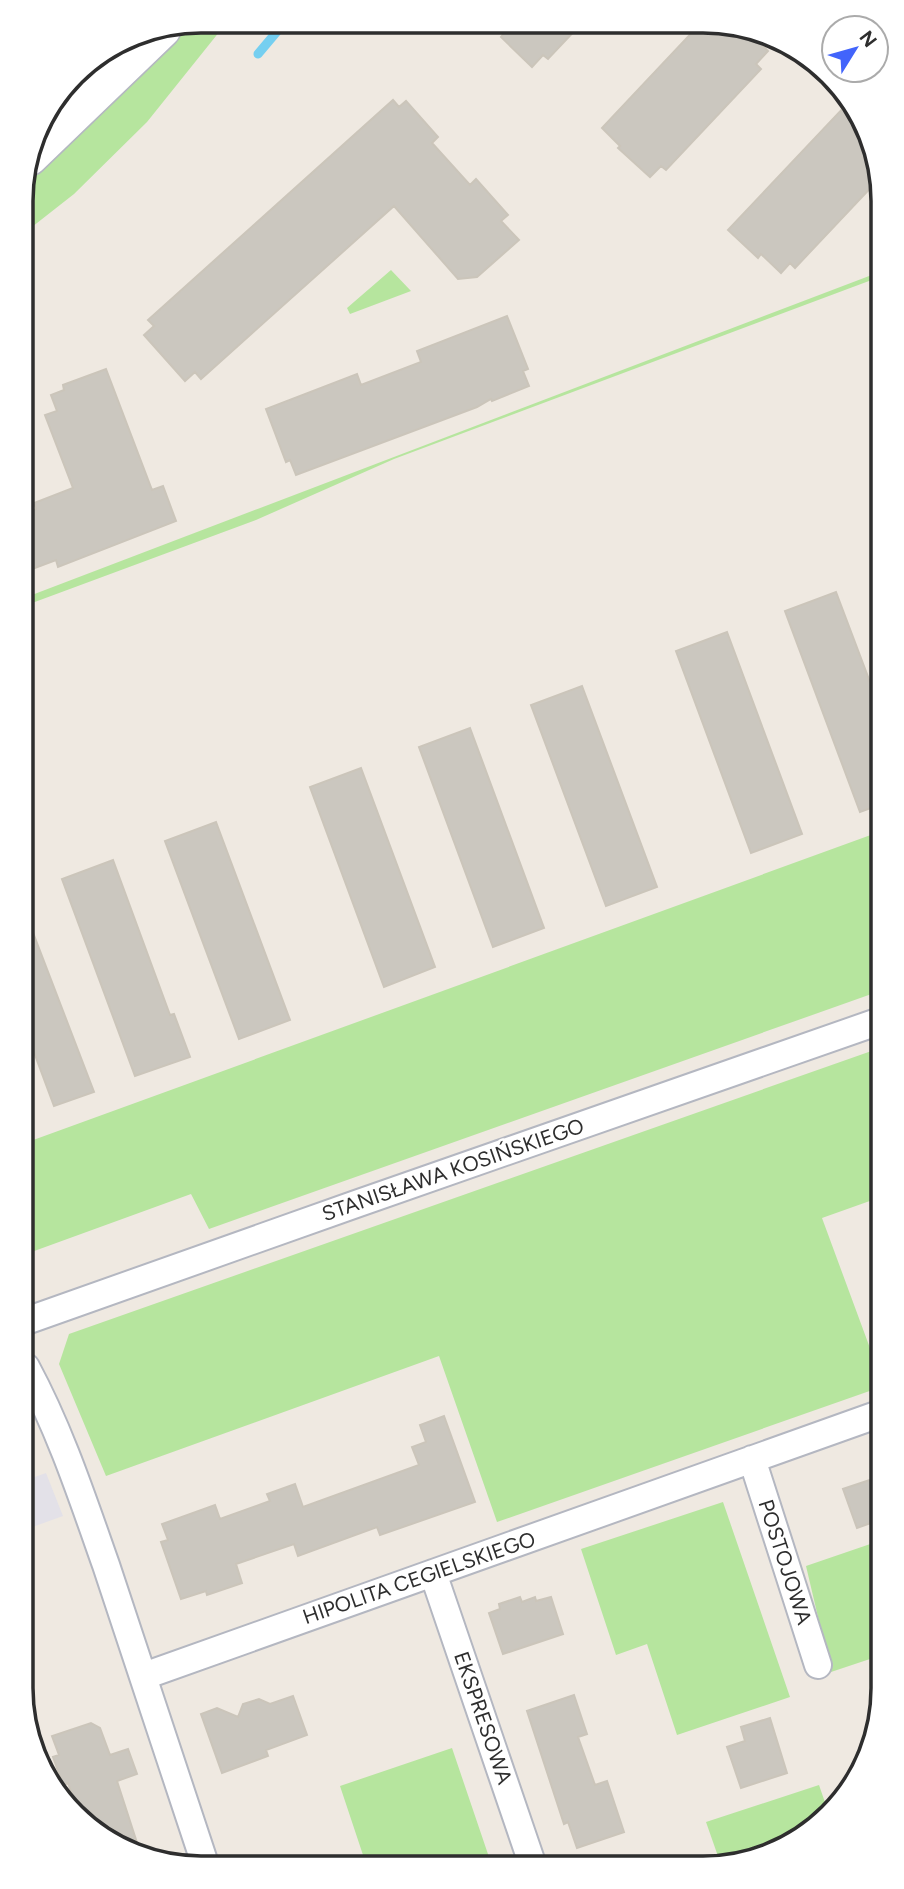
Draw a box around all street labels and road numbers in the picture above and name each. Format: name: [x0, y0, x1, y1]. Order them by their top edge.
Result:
street label: STANISŁAWA KOSIŃSKIEGO: [319, 1113, 587, 1226]
street label: POSTOJOWA: [754, 1496, 817, 1627]
street label: HIPOLITA CEGIELSKIEGO: [299, 1526, 538, 1629]
street label: EKSPRESOWA: [449, 1648, 518, 1787]

